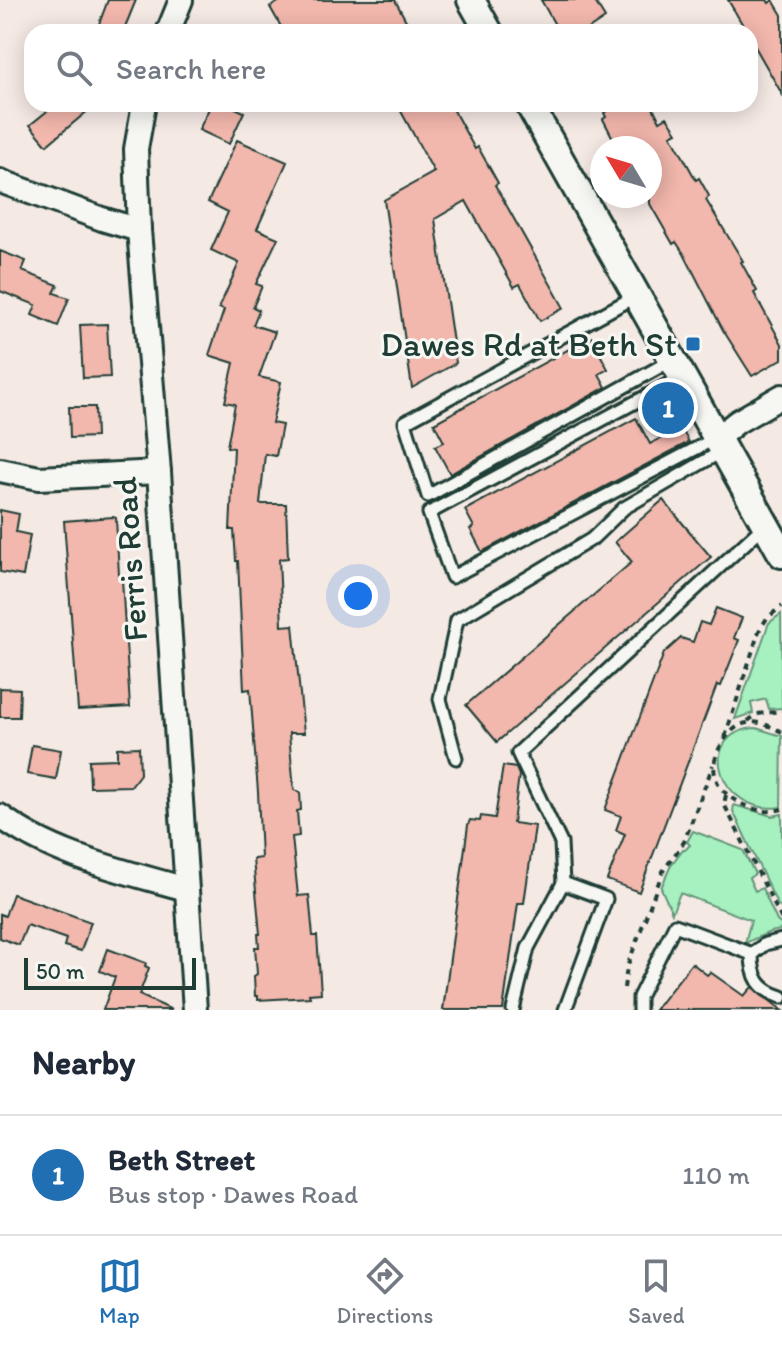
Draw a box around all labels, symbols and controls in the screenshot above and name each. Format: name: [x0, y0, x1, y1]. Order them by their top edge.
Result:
search box: [24, 24, 758, 112]
icon: search: [52, 46, 96, 90]
text: Search here: [116, 50, 266, 87]
north arrow: [590, 136, 662, 208]
place label: Dawes Rd at Beth St: [381, 324, 677, 365]
marker: Dawes Rd at Beth St: [684, 335, 702, 353]
pin: 1: [642, 378, 694, 438]
street label: Ferris Road: [104, 475, 156, 643]
your location: [338, 576, 378, 616]
scale bar: [24, 954, 196, 990]
text: 50 m: [36, 958, 85, 985]
text: Nearby: [32, 1042, 135, 1083]
text: Beth Street: [108, 1141, 255, 1178]
text: 1: [52, 1159, 64, 1191]
text: 110 m: [682, 1159, 750, 1191]
text: Bus stop · Dawes Road: [108, 1178, 358, 1210]
tab: Map: [98, 1254, 142, 1329]
tab: Directions: [337, 1254, 433, 1329]
tab: Saved: [628, 1254, 684, 1329]

